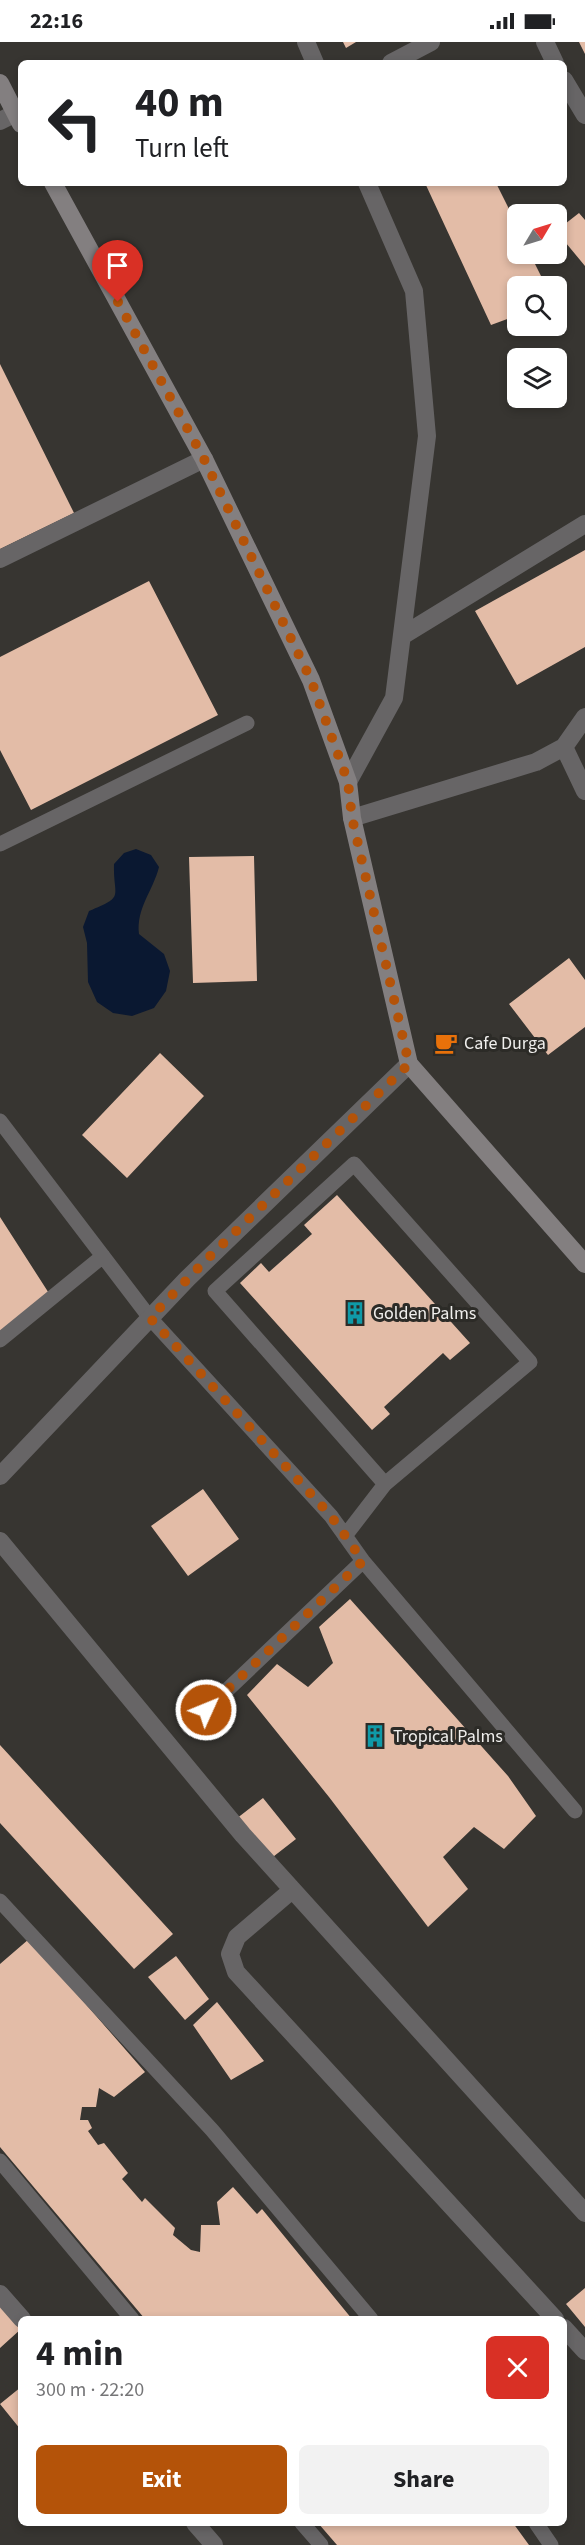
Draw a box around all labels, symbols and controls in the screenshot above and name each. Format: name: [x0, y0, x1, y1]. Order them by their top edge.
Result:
text: 22:16: [30, 5, 83, 37]
text: 40 m: [135, 73, 224, 133]
icon: left: [36, 84, 114, 162]
text: Turn left: [135, 129, 229, 168]
north arrow: [507, 204, 567, 264]
map controls: [507, 204, 567, 408]
pin: [92, 240, 143, 302]
icon: arrive: [101, 249, 134, 282]
button: search: [507, 276, 567, 336]
button: layers: [507, 348, 567, 408]
cafe icon: Cafe Durga: [433, 1030, 459, 1056]
place label: Cafe Durga: [464, 1031, 546, 1056]
building icon: Golden Palms: [342, 1300, 368, 1326]
place label: Golden Palms: [373, 1301, 476, 1326]
position arrow: [174, 1678, 238, 1742]
building icon: Tropical Palms: [362, 1723, 388, 1749]
place label: Tropical Palms: [393, 1724, 503, 1749]
text: 4 min: [36, 2328, 124, 2379]
button: close: [486, 2336, 549, 2399]
text: 300 m · 22:20: [36, 2376, 144, 2404]
button: Exit: [36, 2445, 287, 2514]
button: Share: [299, 2445, 549, 2514]

